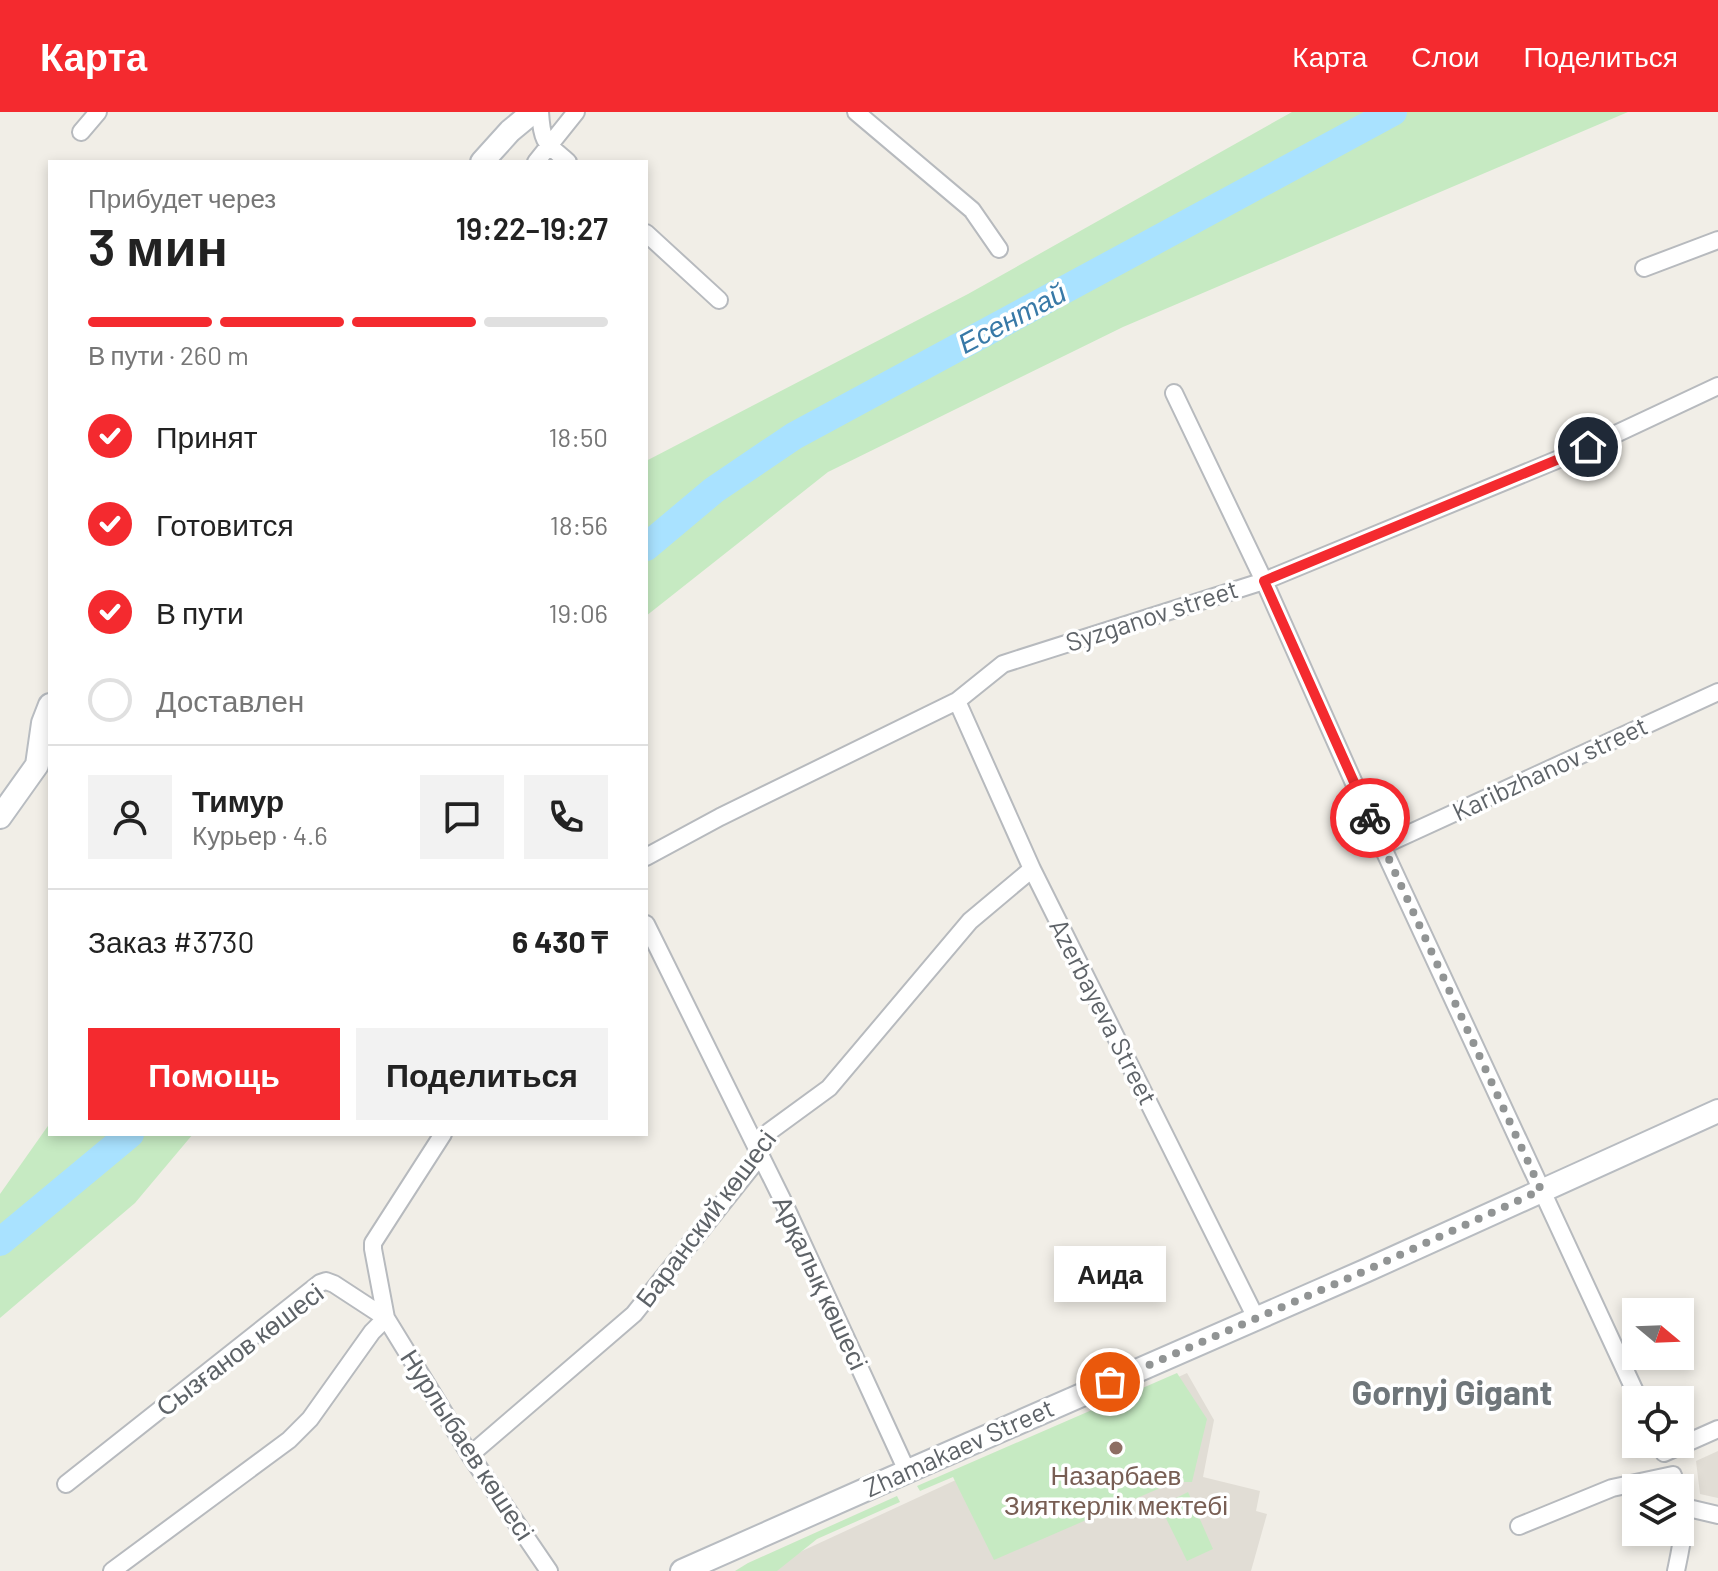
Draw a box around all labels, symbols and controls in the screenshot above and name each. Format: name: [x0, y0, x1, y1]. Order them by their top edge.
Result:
text: Карта: [40, 33, 147, 79]
text: Карта: [1292, 39, 1367, 73]
text: Слои: [1411, 39, 1479, 73]
text: Поделиться: [1523, 39, 1678, 73]
text: Прибудет через: [88, 182, 276, 213]
text: 19:22–19:27: [456, 210, 608, 246]
text: 3 мин: [88, 214, 228, 276]
water label: Есентай: [952, 274, 1072, 360]
text: В пути · 260 m: [88, 339, 249, 370]
pin: [1554, 413, 1622, 481]
icon: check: [88, 414, 132, 458]
text: Принят: [156, 418, 258, 454]
text: 18:50: [548, 421, 608, 452]
icon: home: [1566, 425, 1610, 469]
icon: check: [88, 502, 132, 546]
text: Готовится: [156, 506, 294, 542]
text: 18:56: [550, 509, 608, 540]
street label: Syzganov street: [1062, 572, 1242, 657]
icon: check: [88, 590, 132, 634]
text: В пути: [156, 594, 244, 630]
text: 19:06: [548, 597, 608, 628]
text: Доставлен: [156, 682, 304, 718]
street label: Karibzhanov street: [1447, 709, 1652, 826]
button: person: [88, 775, 172, 859]
button: chat: [420, 775, 504, 859]
button: phone: [524, 775, 608, 859]
courier: [1330, 778, 1410, 858]
text: Тимур: [192, 782, 284, 818]
icon: bike: [1348, 796, 1392, 840]
text: Курьер · 4.6: [192, 819, 328, 850]
street label: Azerbayeva Street: [1044, 913, 1165, 1110]
text: Заказ #3730: [88, 923, 255, 959]
text: 6 430 ₸: [512, 923, 608, 959]
button: Помощь: [88, 1028, 340, 1120]
button: Поделиться: [356, 1028, 608, 1120]
street label: Баранский көшесі: [628, 1124, 781, 1313]
street label: Арқалық көшесі: [768, 1191, 875, 1374]
callout: Аида: [1054, 1246, 1166, 1302]
text: Аида: [1077, 1258, 1143, 1289]
street label: Сызғанов көшесі: [149, 1276, 329, 1422]
north arrow: [1622, 1298, 1694, 1370]
map controls: [1622, 1298, 1694, 1546]
street label: Нурлыбаев көшесі: [395, 1343, 541, 1545]
pin: [1076, 1348, 1144, 1416]
icon: bag: [1088, 1360, 1132, 1404]
district label: Gornyj Gigant: [1351, 1371, 1553, 1412]
button: locate: [1622, 1386, 1694, 1458]
street label: Zhamakaev Street: [859, 1391, 1058, 1502]
marker: Назарбаев Зияткерлік мектебі: [1107, 1439, 1125, 1457]
place label: Назарбаев Зияткерлік мектебі: [1004, 1459, 1228, 1520]
button: layers: [1622, 1474, 1694, 1546]

